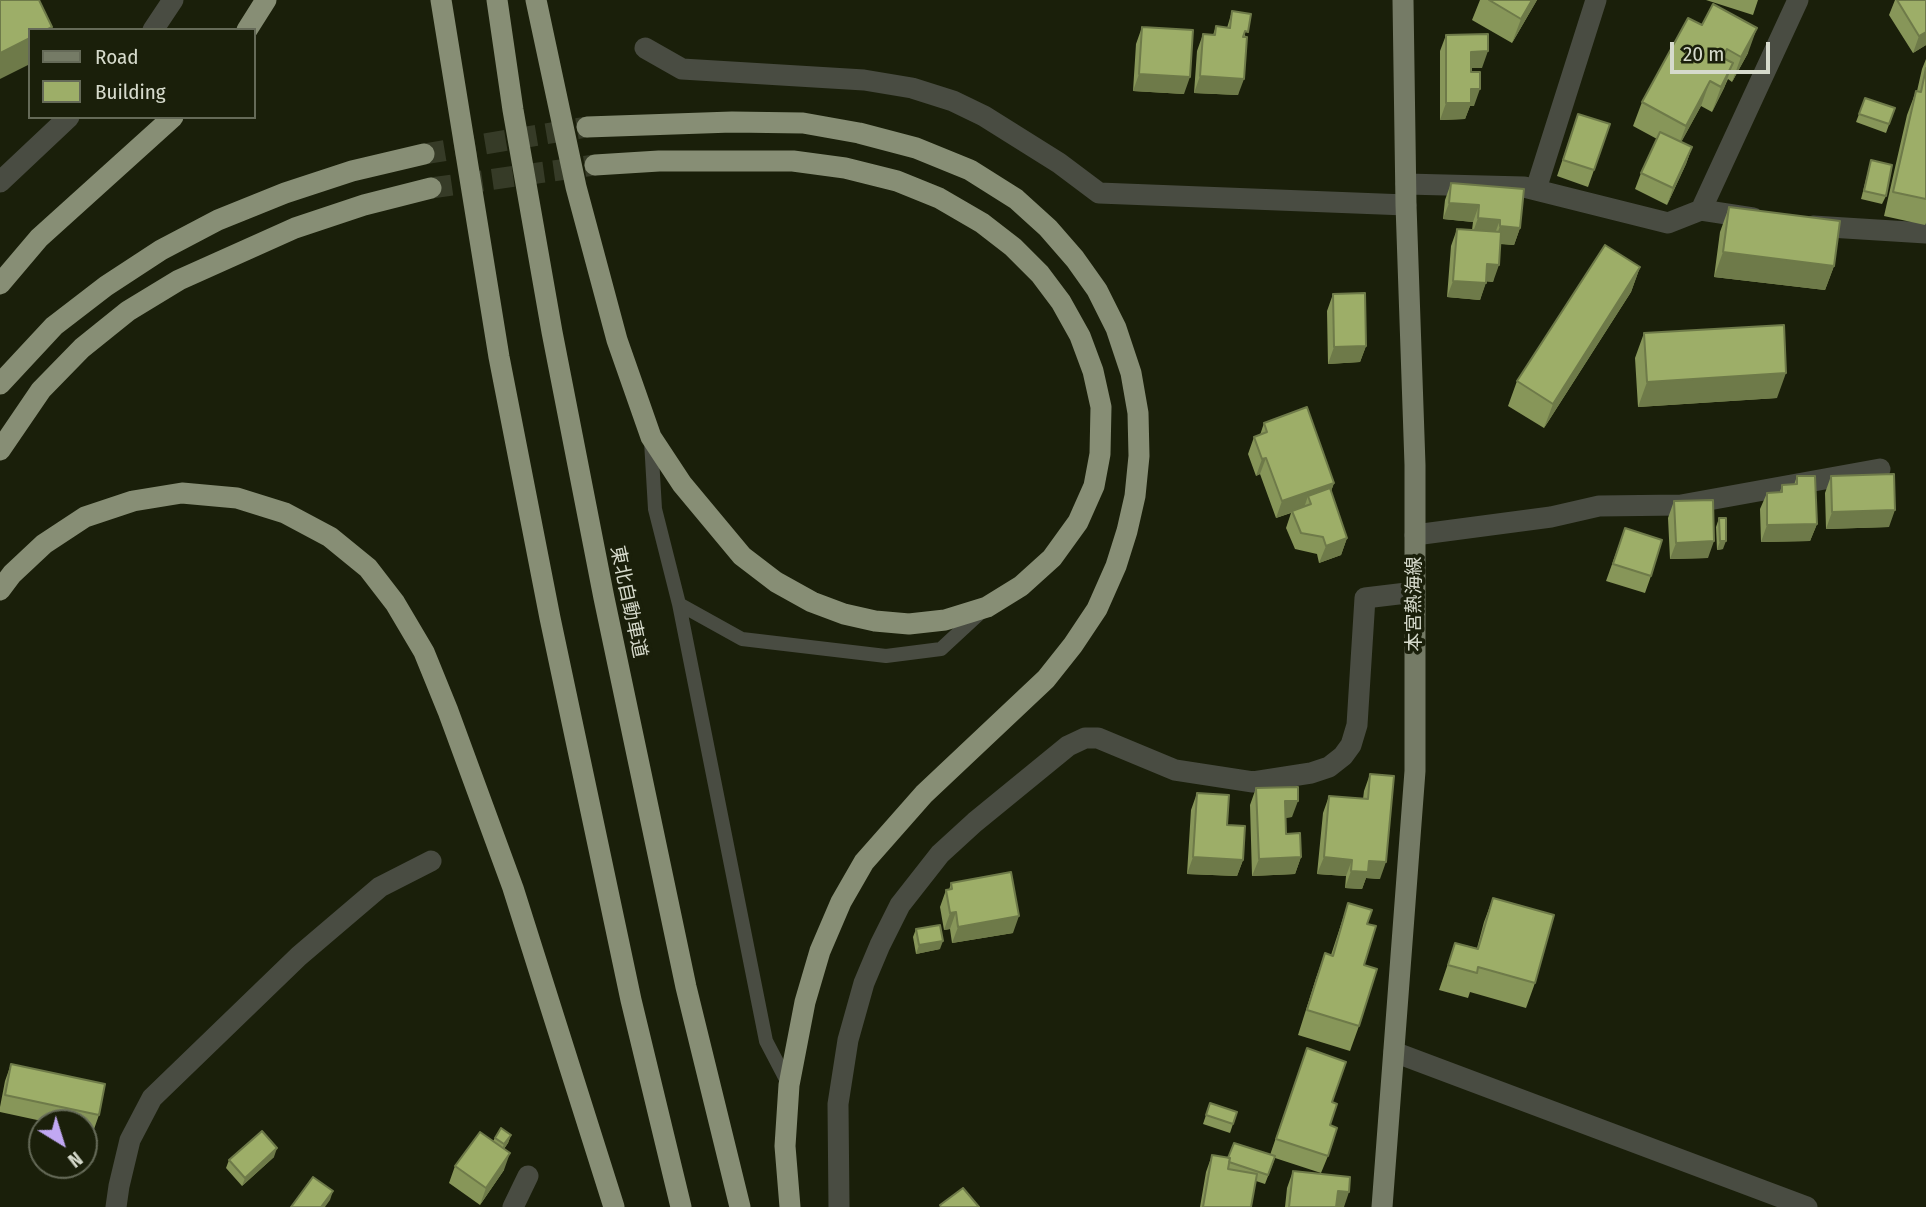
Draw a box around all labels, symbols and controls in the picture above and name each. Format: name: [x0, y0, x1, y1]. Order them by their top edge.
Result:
legend: [28, 28, 256, 119]
scale bar: [1674, 28, 1774, 72]
text: 20 m: [1683, 41, 1724, 67]
text: Road: [95, 44, 139, 70]
text: Building: [95, 79, 166, 105]
street label: 東北自動車道: [605, 544, 651, 660]
street label: 本宮熱海線: [1404, 557, 1426, 651]
north arrow: [28, 1109, 98, 1179]
text: N: [63, 1147, 87, 1172]

